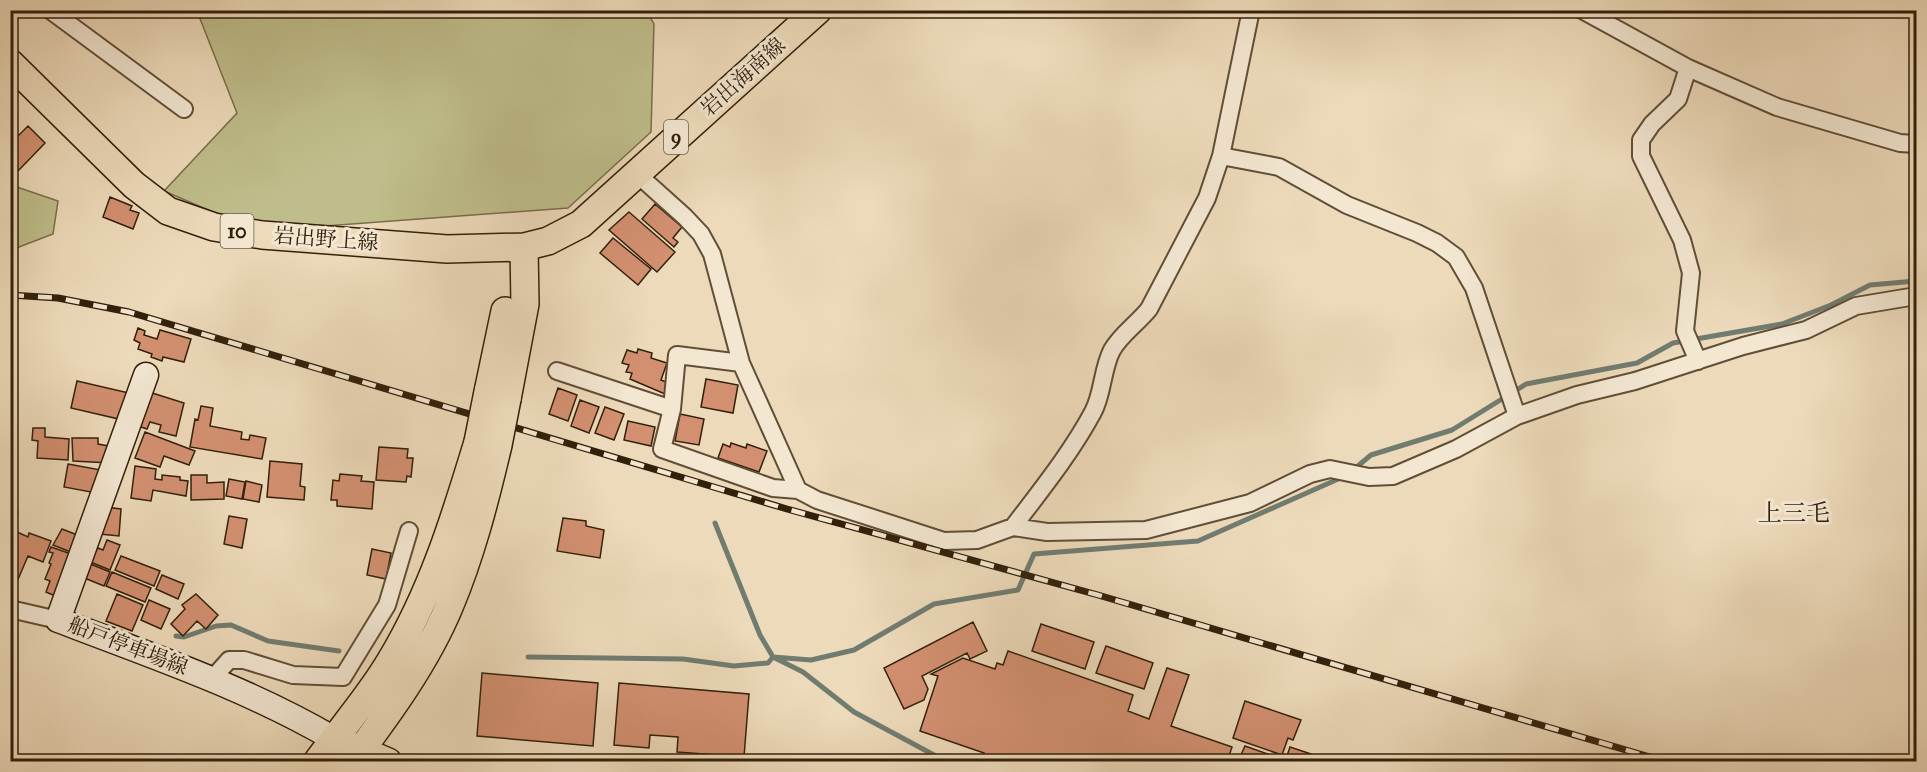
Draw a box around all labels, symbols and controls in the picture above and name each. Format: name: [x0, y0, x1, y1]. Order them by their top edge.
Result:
street label: 岩出海南線: [695, 32, 791, 122]
road number: 9: [664, 120, 688, 154]
road number: 10: [220, 214, 254, 248]
street label: 岩出野上線: [273, 222, 379, 256]
district label: 上三毛: [1758, 498, 1830, 528]
street label: 船戸停車場線: [65, 611, 191, 681]

